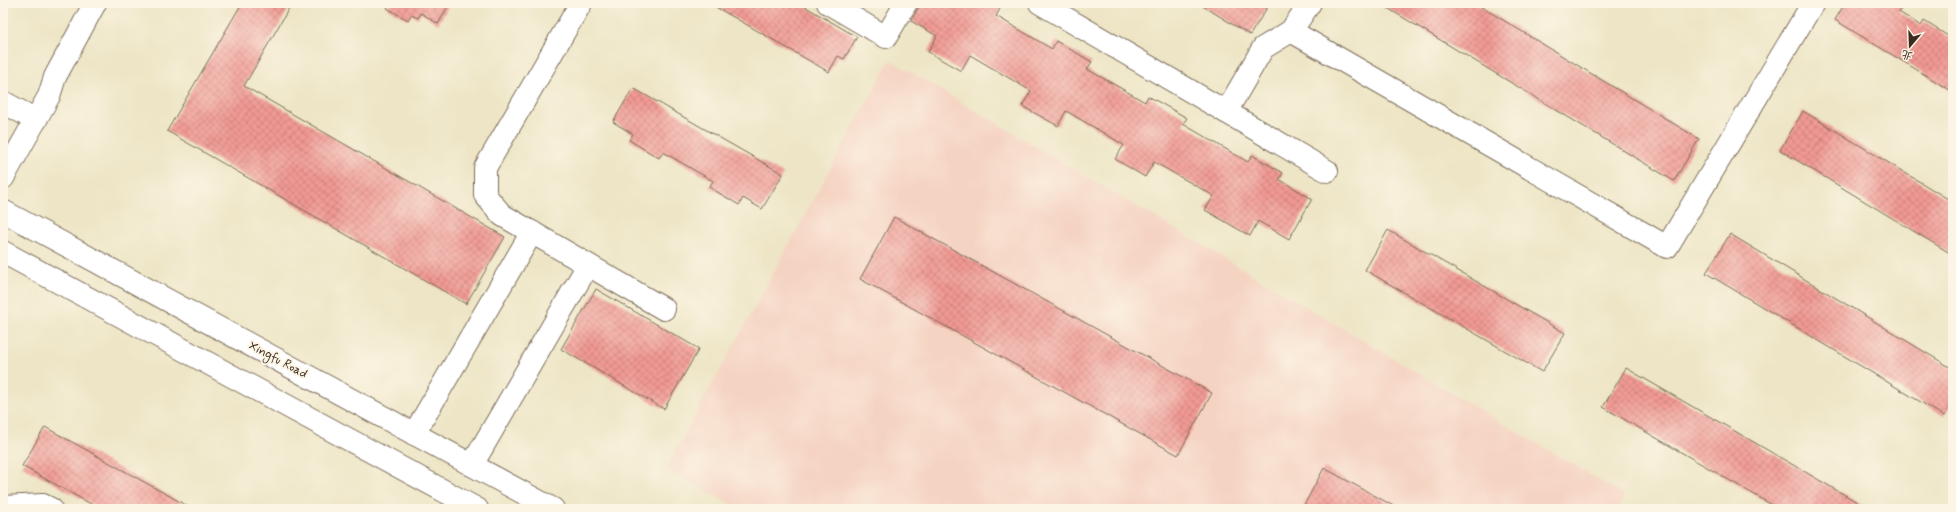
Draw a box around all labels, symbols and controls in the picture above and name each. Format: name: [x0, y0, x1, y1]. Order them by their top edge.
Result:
north arrow: [1890, 26, 1930, 66]
text: 北: [1900, 46, 1915, 63]
street label: Xingfu Road: [245, 337, 310, 383]

